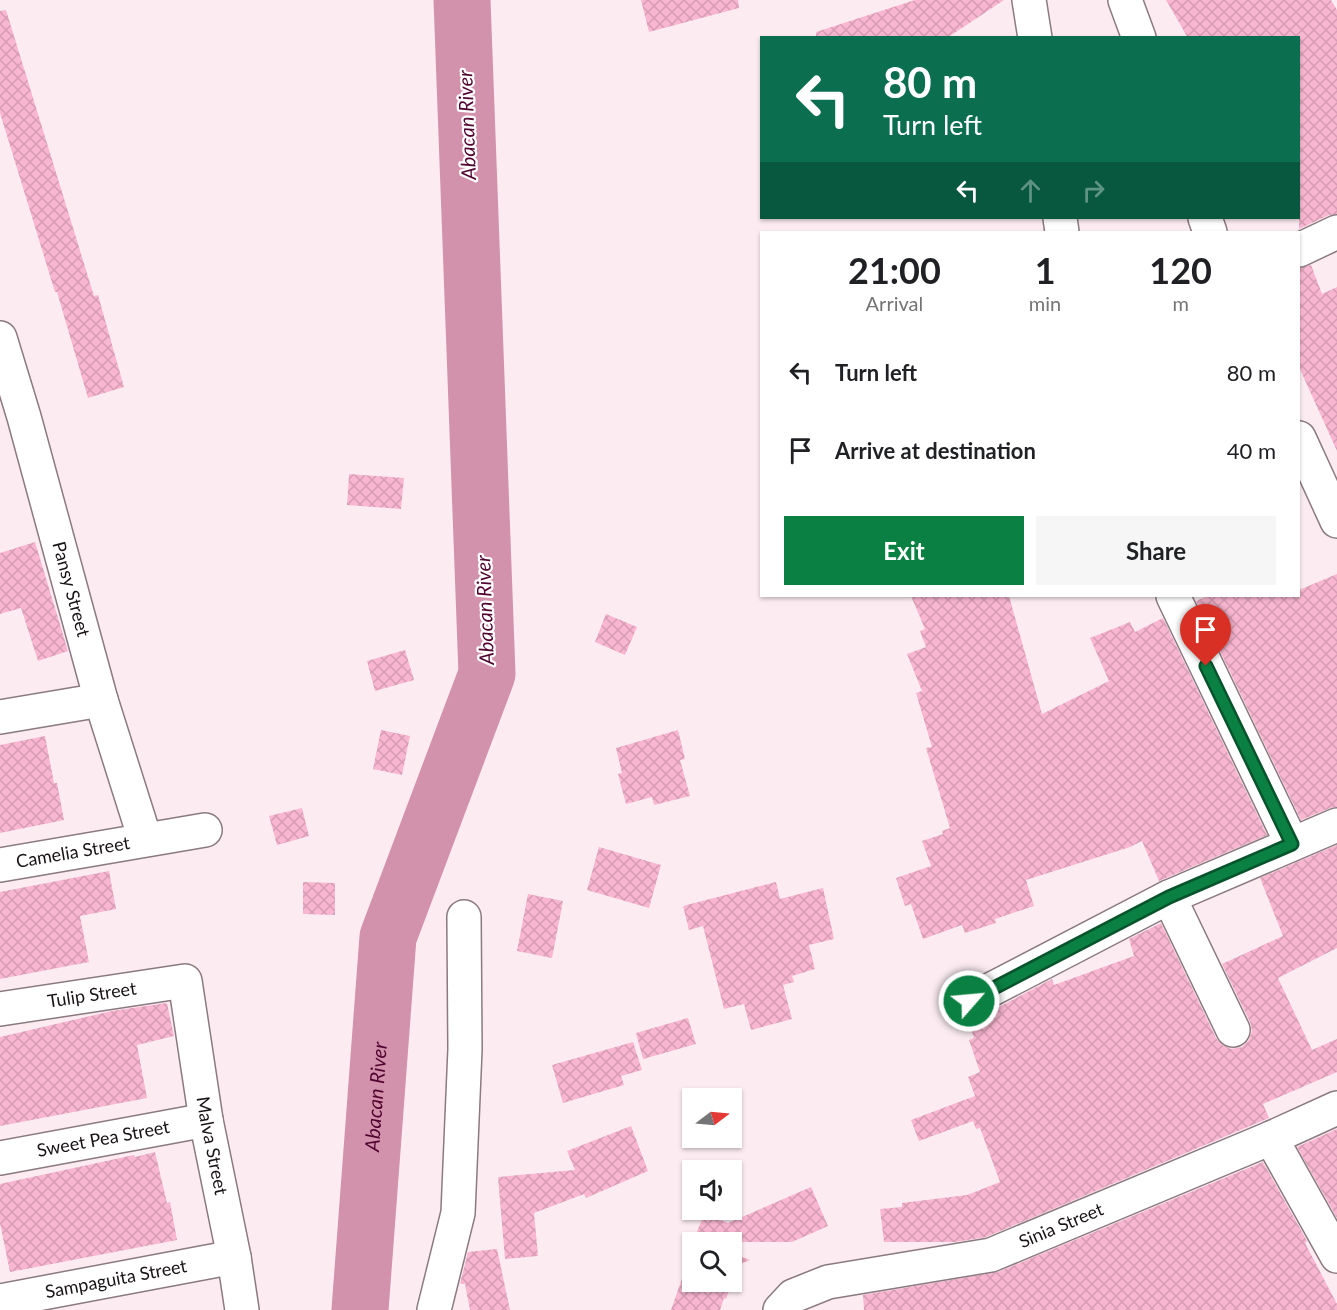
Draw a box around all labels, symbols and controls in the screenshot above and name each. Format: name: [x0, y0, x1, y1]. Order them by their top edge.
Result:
text: 80 m: [883, 57, 977, 107]
icon: left: [784, 60, 862, 138]
water label: Abacan River: [452, 69, 480, 181]
text: Turn left: [883, 108, 982, 141]
icon: left: [951, 174, 984, 207]
icon: ahead: [1014, 174, 1047, 207]
icon: right: [1077, 174, 1110, 207]
text: 21:00: [848, 248, 941, 292]
text: 1: [1035, 248, 1056, 292]
text: 120: [1149, 248, 1212, 292]
text: Arrival: [866, 291, 923, 315]
text: min: [1029, 291, 1061, 315]
text: m: [1172, 291, 1189, 315]
icon: left: [784, 356, 817, 389]
text: Turn left: [835, 359, 917, 386]
text: 80 m: [1227, 359, 1276, 386]
icon: arrive: [784, 434, 817, 467]
text: Arrive at destination: [835, 437, 1036, 464]
text: 40 m: [1227, 437, 1276, 464]
button: Exit: [784, 516, 1024, 585]
button: Share: [1036, 516, 1276, 585]
street label: Pansy Street: [48, 539, 95, 640]
water label: Abacan River: [470, 554, 498, 666]
pin: [1180, 604, 1231, 666]
icon: arrive: [1189, 613, 1222, 646]
street label: Camelia Street: [14, 831, 132, 872]
position arrow: [937, 969, 1001, 1033]
street label: Tulip Street: [46, 976, 138, 1012]
water label: Abacan River: [359, 1040, 391, 1153]
north arrow: [682, 1088, 742, 1148]
map controls: [682, 1088, 742, 1292]
street label: Malva Street: [193, 1095, 233, 1197]
street label: Sweet Pea Street: [35, 1115, 172, 1161]
button: sound: [682, 1160, 742, 1220]
street label: Sinia Street: [1015, 1197, 1107, 1252]
button: search: [682, 1232, 742, 1292]
street label: Sampaguita Street: [43, 1254, 189, 1302]

